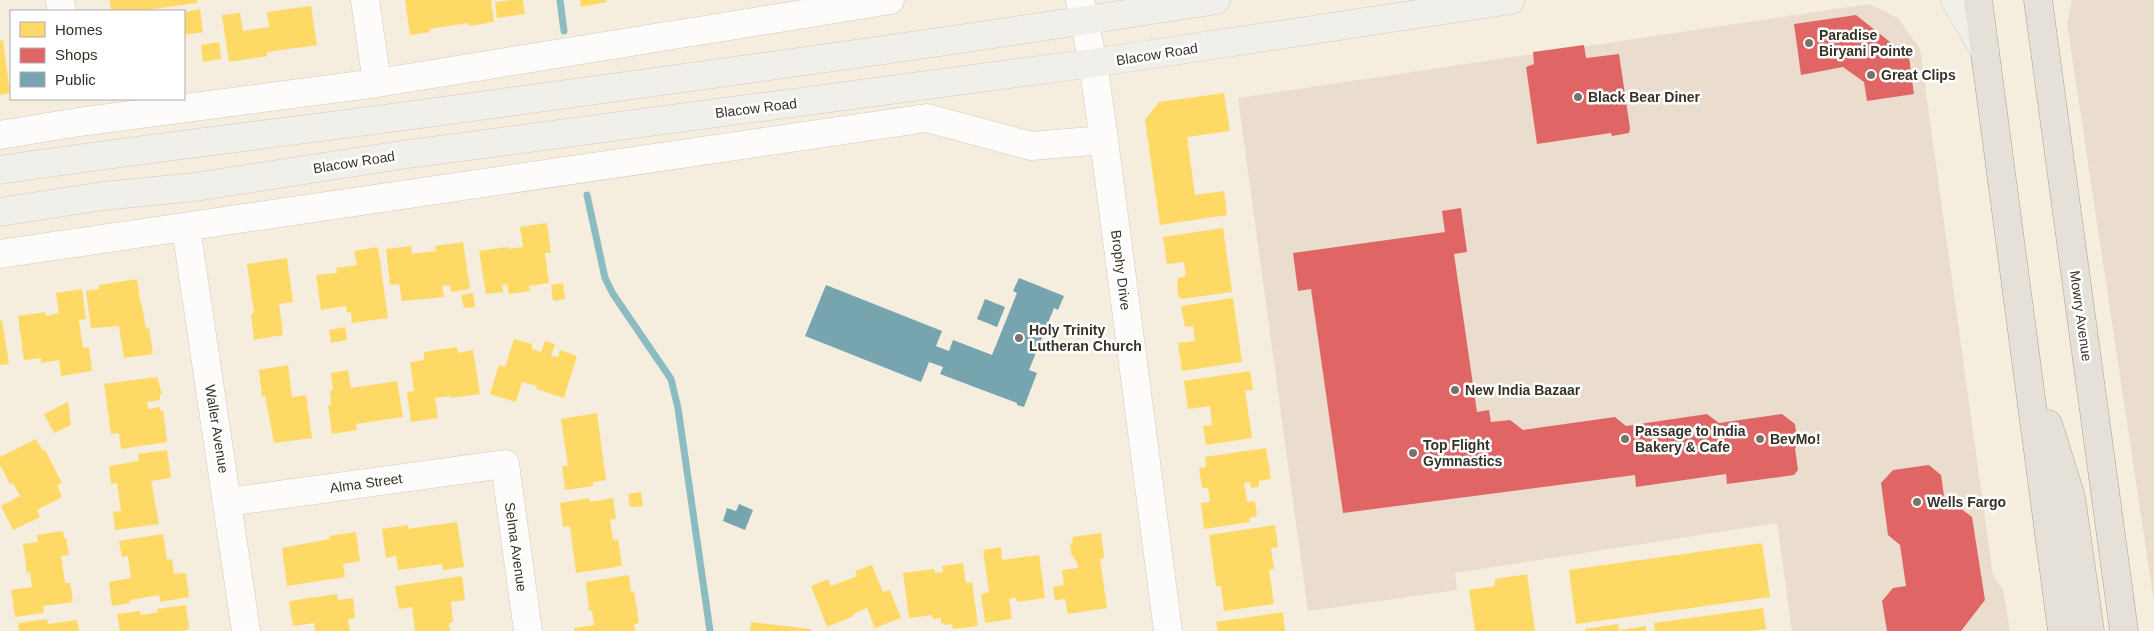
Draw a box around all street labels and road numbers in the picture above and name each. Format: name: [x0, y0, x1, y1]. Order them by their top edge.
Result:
street label: Blacow Road: [1115, 40, 1199, 68]
street label: Blacow Road: [714, 95, 798, 121]
street label: Blacow Road: [312, 148, 396, 176]
street label: Brophy Drive: [1108, 229, 1134, 311]
street label: Mowry Avenue: [2067, 270, 2095, 363]
street label: Waller Avenue: [202, 384, 232, 475]
street label: Alma Street: [329, 470, 403, 496]
street label: Selma Avenue: [502, 501, 530, 593]

